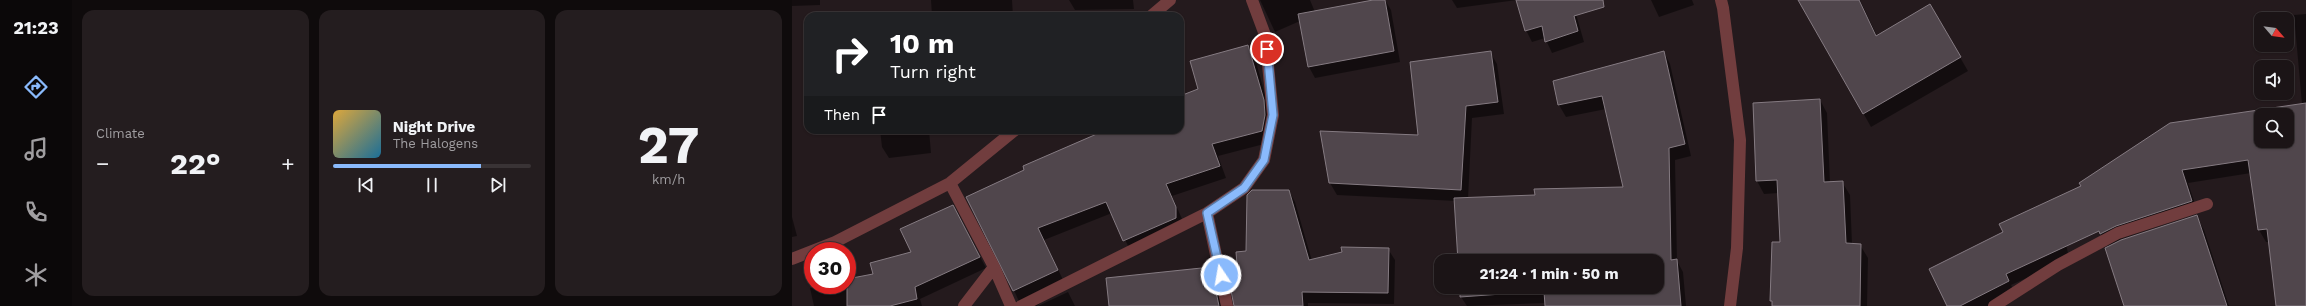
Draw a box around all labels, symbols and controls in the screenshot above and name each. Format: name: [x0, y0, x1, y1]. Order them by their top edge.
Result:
north arrow: [2254, 12, 2294, 52]
map controls: [2254, 12, 2294, 148]
text: 21:23: [13, 17, 59, 38]
text: 10 m: [890, 27, 954, 60]
icon: right: [824, 28, 876, 80]
pin: [1250, 32, 1284, 66]
icon: arrive: [1256, 38, 1278, 60]
button: sound: [2254, 60, 2294, 100]
text: Turn right: [890, 61, 976, 82]
icon: directions: [22, 73, 50, 101]
icon: arrive: [868, 104, 890, 126]
text: Then: [824, 106, 860, 124]
button: search: [2254, 108, 2294, 148]
text: 27: [638, 115, 700, 176]
text: Night Drive: [393, 118, 475, 136]
text: Climate: [96, 126, 145, 141]
icon: music: [22, 135, 50, 163]
text: The Halogens: [393, 136, 478, 151]
text: 22°: [170, 146, 221, 181]
text: −: [96, 151, 109, 176]
text: +: [281, 151, 295, 176]
text: km/h: [652, 172, 685, 187]
icon: previous: [355, 174, 377, 196]
icon: pause: [421, 174, 443, 196]
icon: next: [487, 174, 509, 196]
icon: phone: [22, 198, 50, 226]
speed limit sign: 30: [804, 242, 856, 294]
position arrow: [1200, 254, 1242, 296]
icon: climate: [22, 261, 50, 289]
text: 21:24 · 1 min · 50 m: [1480, 265, 1619, 283]

